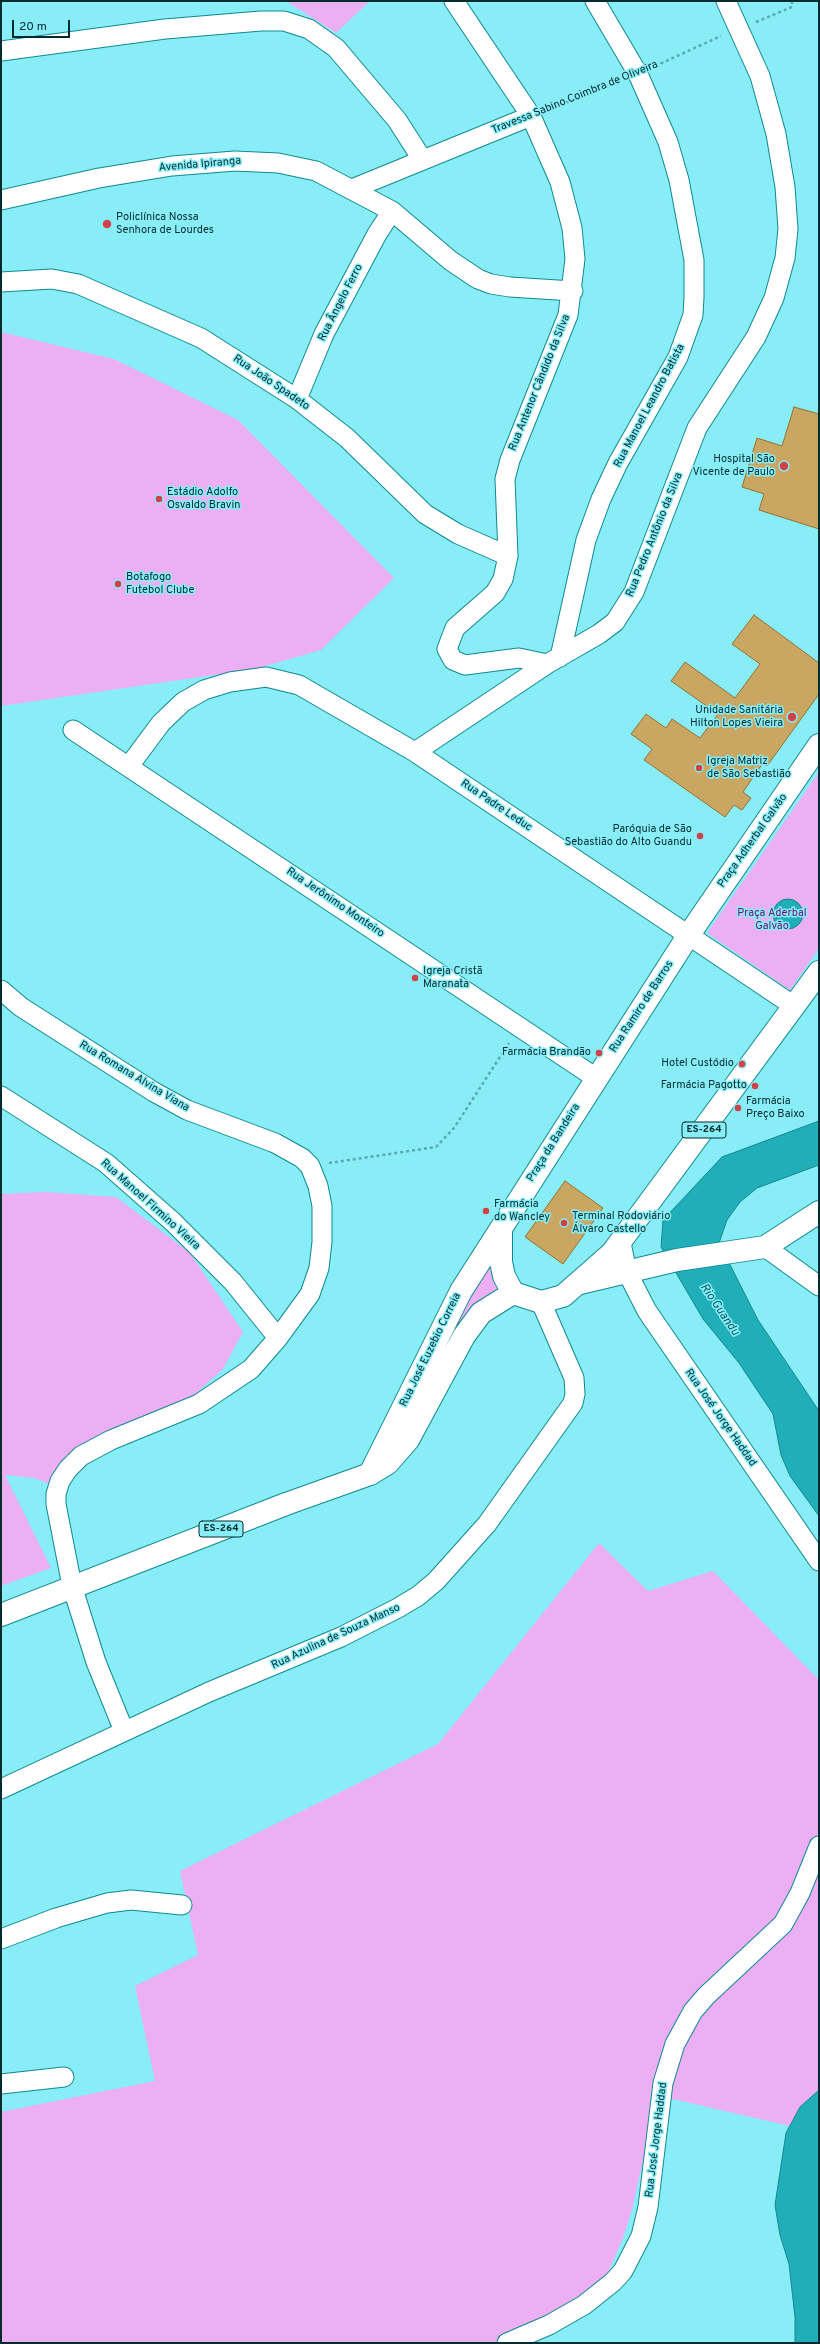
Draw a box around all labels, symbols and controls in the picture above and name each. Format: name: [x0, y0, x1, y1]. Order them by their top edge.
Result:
scale bar: [14, 12, 72, 38]
text: 20 m: [19, 19, 47, 35]
street label: Travessa Sabino Coimbra de Oliveira: [490, 59, 660, 137]
street label: Avenida Ipiranga: [158, 155, 242, 175]
place label: Policlínica Nossa Senhora de Lourdes: [116, 211, 214, 237]
marker: Policlínica Nossa Senhora de Lourdes: [101, 218, 113, 230]
street label: Rua Ângelo Ferro: [316, 262, 366, 344]
street label: Rua Antenor Cândido da Silva: [507, 313, 573, 453]
street label: Rua Manoel Leandro Batista: [612, 342, 688, 470]
street label: Rua João Spadeto: [230, 352, 312, 414]
place label: Hospital São Vicente de Paulo: [692, 453, 775, 479]
marker: Hospital São Vicente de Paulo: [778, 460, 790, 472]
street label: Rua Pedro Antônio da Silva: [624, 471, 686, 599]
place label: Estádio Adolfo Osvaldo Bravin: [167, 486, 240, 512]
marker: Estádio Adolfo Osvaldo Bravin: [154, 494, 164, 504]
place label: Botafogo Futebol Clube: [126, 571, 194, 597]
marker: Botafogo Futebol Clube: [113, 579, 123, 589]
place label: Unidade Sanitária Hilton Lopes Vieira: [690, 704, 783, 730]
marker: Unidade Sanitária Hilton Lopes Vieira: [786, 711, 798, 723]
place label: Igreja Matriz de São Sebastião: [707, 755, 791, 781]
marker: Igreja Matriz de São Sebastião: [694, 763, 704, 773]
street label: Rua Padre Leduc: [458, 777, 534, 835]
street label: Praça Adherbal Galvão: [715, 791, 791, 891]
place label: Paróquia de São Sebastião do Alto Guandu: [565, 823, 692, 849]
marker: Paróquia de São Sebastião do Alto Guandu: [695, 831, 705, 841]
street label: Rua Jerônimo Monteiro: [283, 865, 387, 941]
park label: Praça Aderbal Galvão: [737, 907, 807, 933]
street label: Rua Ramiro de Barros: [607, 958, 677, 1056]
place label: Igreja Cristã Maranata: [423, 965, 483, 991]
marker: Igreja Cristã Maranata: [410, 973, 420, 983]
street label: Rua Romana Alvina Viana: [77, 1039, 191, 1115]
place label: Farmácia Brandão: [502, 1046, 591, 1060]
marker: Farmácia Brandão: [594, 1048, 604, 1058]
place label: Hotel Custódio: [661, 1057, 734, 1071]
marker: Hotel Custódio: [737, 1059, 747, 1069]
place label: Farmácia Pagotto: [661, 1079, 747, 1093]
marker: Farmácia Pagotto: [750, 1081, 760, 1091]
place label: Farmácia Preço Baixo: [746, 1095, 805, 1121]
street label: Praça da Bandeira: [525, 1102, 583, 1184]
marker: Farmácia Preço Baixo: [733, 1103, 743, 1113]
road number: ES-264: [682, 1122, 726, 1138]
street label: Rua Manoel Firmino Vieira: [98, 1157, 202, 1253]
place label: Farmácia do Wancley: [494, 1198, 550, 1224]
marker: Farmácia do Wancley: [481, 1206, 491, 1216]
place label: Terminal Rodoviário Álvaro Castello: [572, 1210, 670, 1236]
marker: Terminal Rodoviário Álvaro Castello: [559, 1218, 569, 1228]
water label: Rio Guandu: [696, 1281, 742, 1339]
street label: Rua José Euzebio Correia: [398, 1291, 464, 1409]
street label: Rua José Jorge Haddad: [681, 1367, 759, 1469]
road number: ES-264: [199, 1521, 243, 1537]
street label: Rua Azulina de Souza Manso: [270, 1601, 402, 1673]
street label: Rua José Jorge Haddad: [643, 2082, 671, 2198]

